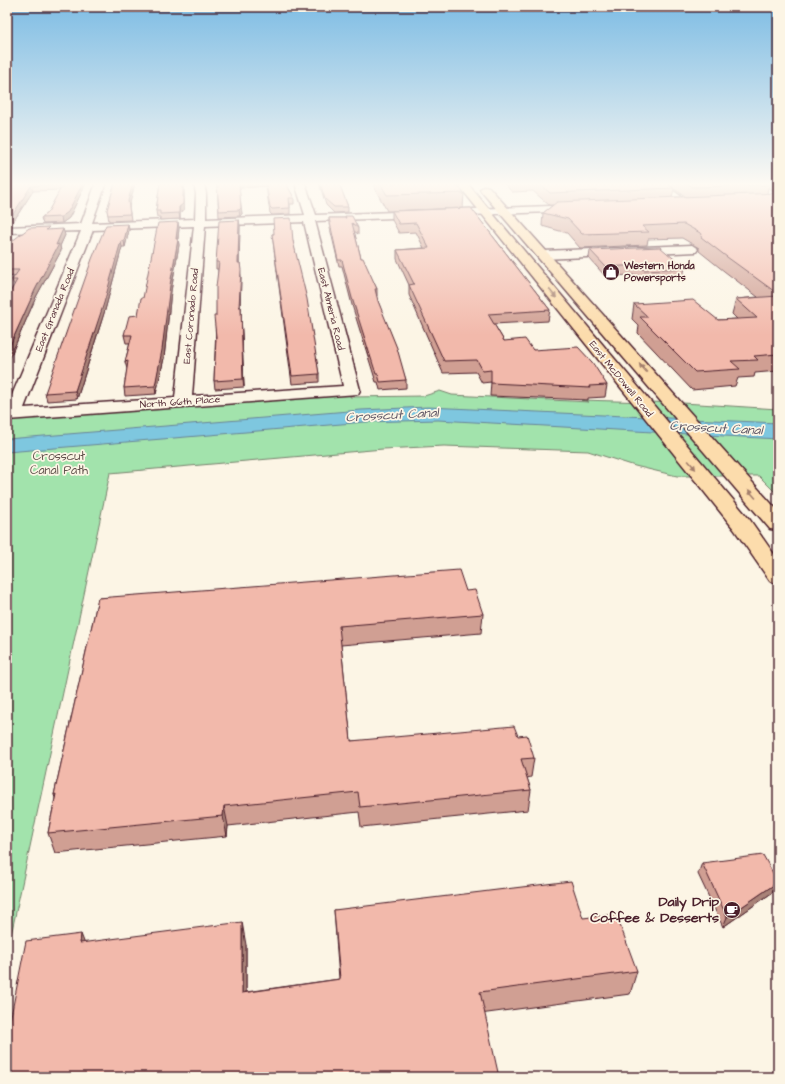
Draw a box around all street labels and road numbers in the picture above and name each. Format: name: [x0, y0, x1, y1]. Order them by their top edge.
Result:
street label: East Granada Road: [32, 266, 78, 354]
street label: East Almeria Road: [314, 266, 348, 352]
street label: East Coronado Road: [180, 268, 202, 364]
street label: East McDowell Road: [586, 338, 656, 420]
street label: North 66th Place: [139, 392, 221, 412]

